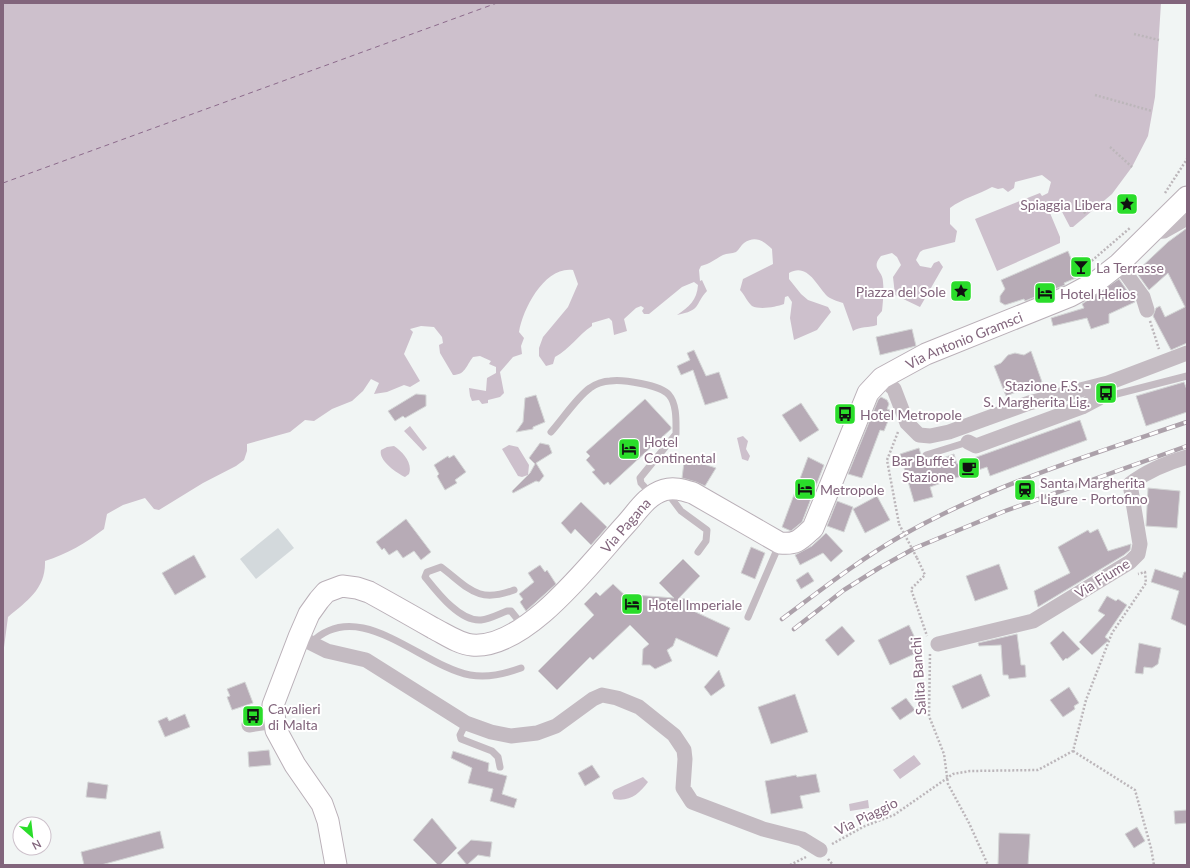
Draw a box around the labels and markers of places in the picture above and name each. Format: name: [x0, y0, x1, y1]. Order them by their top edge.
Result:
place icon: Spiaggia Libera: [1114, 191, 1140, 217]
place label: Spiaggia Libera: [1020, 196, 1112, 213]
bar icon: La Terrasse: [1068, 254, 1094, 280]
place label: La Terrasse: [1096, 259, 1164, 276]
place icon: Piazza del Sole: [948, 278, 974, 304]
hotel icon: Hotel Helios: [1032, 280, 1058, 306]
place label: Piazza del Sole: [856, 283, 946, 300]
place label: Hotel Helios: [1060, 285, 1136, 302]
place label: Stazione F.S. - S. Margherita Lig.: [983, 377, 1090, 410]
bus stop icon: Stazione F.S. - S. Margherita Lig.: [1093, 380, 1119, 406]
bus stop icon: Hotel Metropole: [832, 401, 858, 427]
place label: Hotel Metropole: [860, 406, 962, 423]
place label: Hotel Continental: [644, 433, 716, 466]
hotel icon: Hotel Continental: [616, 436, 642, 462]
place label: Bar Buffet Stazione: [892, 452, 954, 485]
cafe icon: Bar Buffet Stazione: [956, 455, 982, 481]
place label: Santa Margherita Ligure - Portofino: [1040, 474, 1148, 507]
hotel icon: Metropole: [792, 476, 818, 502]
station icon: Santa Margherita Ligure - Portofino: [1012, 477, 1038, 503]
place label: Metropole: [820, 481, 884, 498]
hotel icon: Hotel Imperiale: [619, 591, 645, 617]
place label: Hotel Imperiale: [648, 596, 742, 613]
place label: Cavalieri di Malta: [268, 700, 321, 733]
bus stop icon: Cavalieri di Malta: [240, 703, 266, 729]

